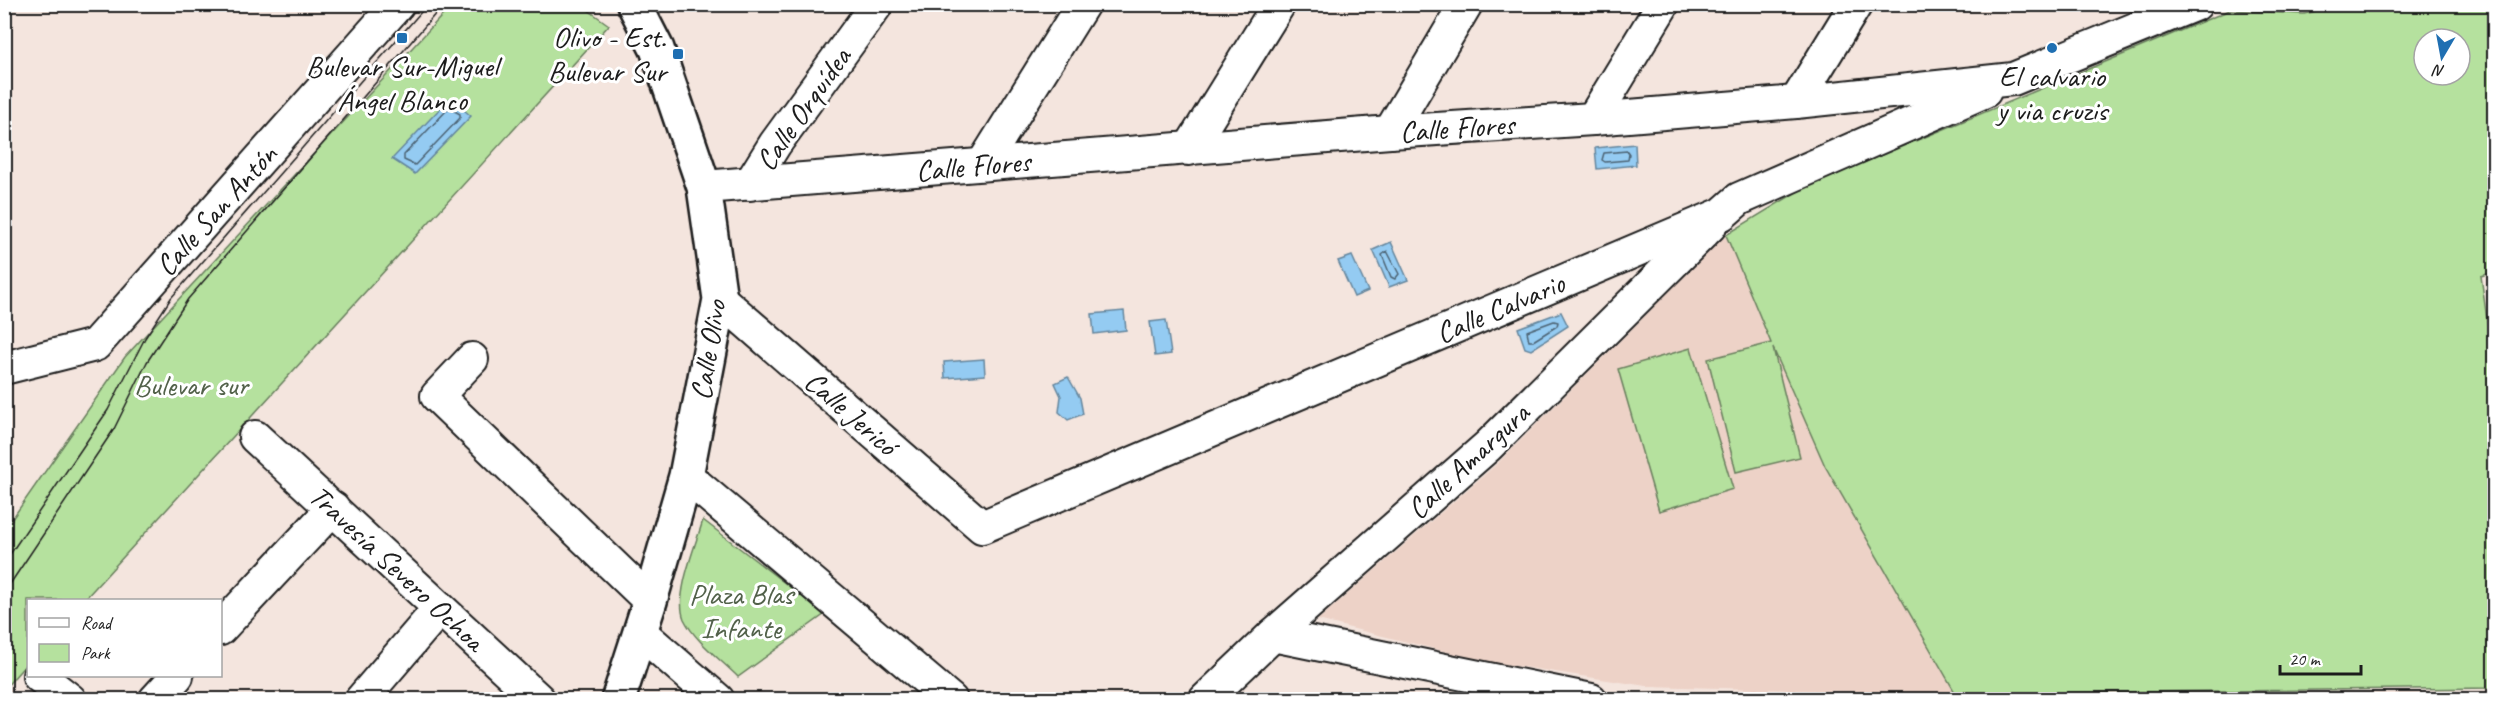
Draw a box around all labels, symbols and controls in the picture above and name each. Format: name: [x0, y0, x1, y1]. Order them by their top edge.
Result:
place label: Olivo - Est. Bulevar Sur: [548, 18, 669, 90]
north arrow: [2412, 27, 2472, 87]
marker: Bulevar Sur-Miguel Ángel Blanco: [395, 31, 409, 45]
street label: Calle Orquídea: [747, 38, 860, 178]
marker: El calvario y via cruzis: [2045, 41, 2059, 55]
place label: Bulevar Sur-Miguel Ángel Blanco: [306, 47, 503, 119]
marker: Olivo - Est. Bulevar Sur: [671, 47, 685, 61]
place label: El calvario y via cruzis: [1995, 57, 2110, 129]
text: N: [2430, 60, 2446, 81]
street label: Calle Flores: [1398, 105, 1518, 151]
street label: Calle San Antón: [147, 135, 286, 284]
street label: Calle Flores: [914, 142, 1035, 190]
street label: Calle Calvario: [1430, 263, 1571, 352]
street label: Calle Olivo: [681, 296, 735, 403]
street label: Calle Jericó: [797, 362, 909, 467]
park label: Bulevar sur: [134, 366, 250, 404]
street label: Calle Amargura: [1399, 393, 1539, 527]
street label: Travesía Severo Ochoa: [301, 477, 495, 661]
park label: Plaza Blas Infante: [689, 575, 796, 647]
legend: [27, 599, 222, 677]
text: Road: [81, 612, 114, 634]
scale bar: [2280, 638, 2361, 676]
text: Park: [81, 642, 111, 664]
text: 20 m: [2289, 648, 2322, 670]

